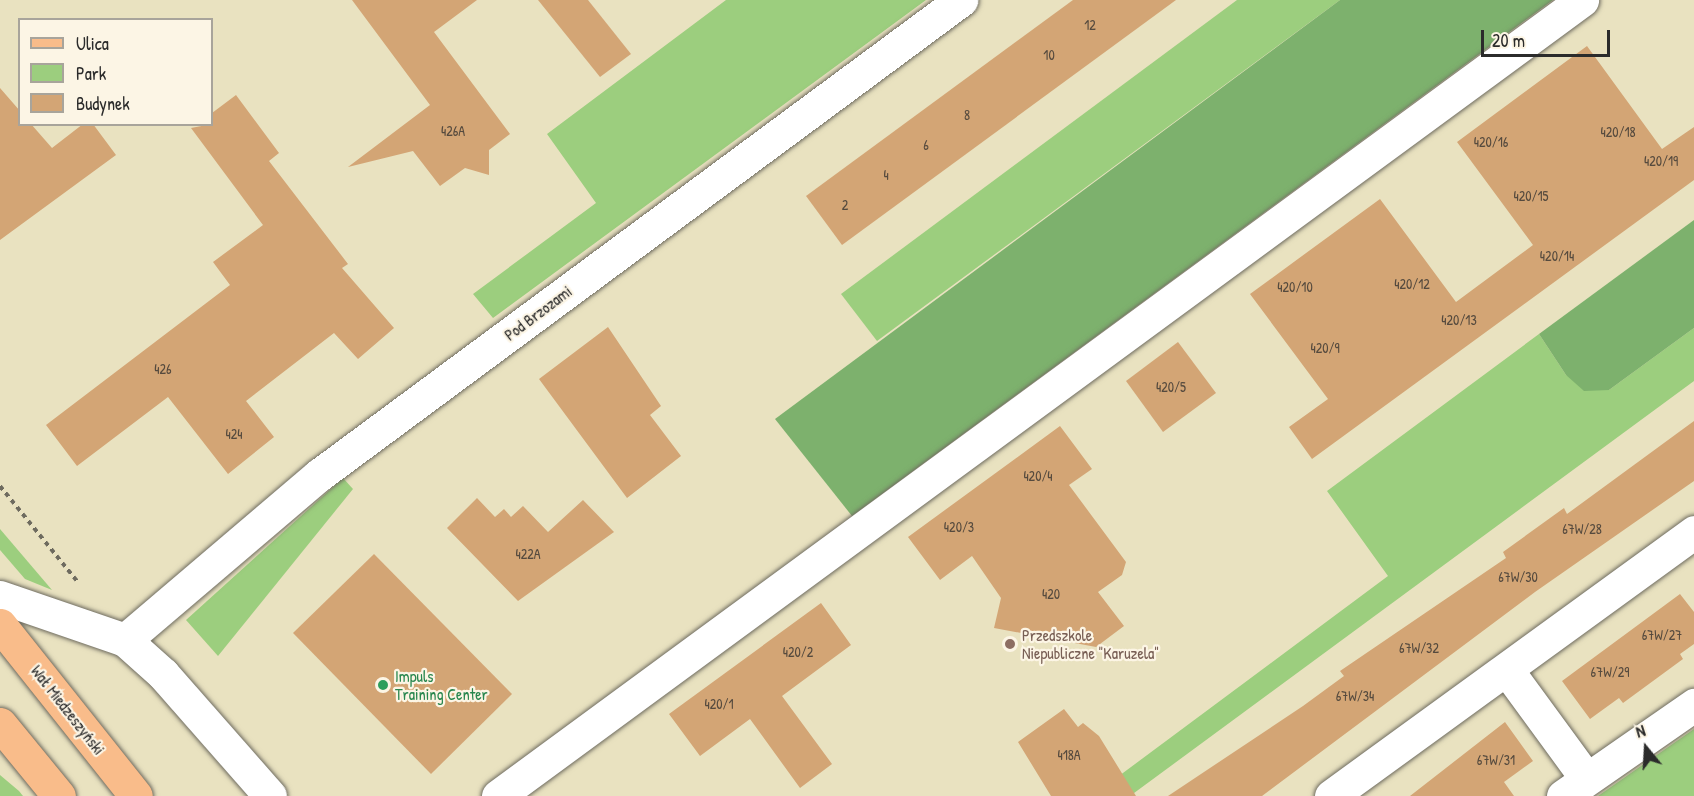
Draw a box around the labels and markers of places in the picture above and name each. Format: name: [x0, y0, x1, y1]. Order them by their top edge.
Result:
place label: Przedszkole Niepubliczne "Karuzela": [1022, 625, 1159, 663]
marker: Przedszkole Niepubliczne "Karuzela": [1003, 637, 1017, 651]
place label: Impuls Training Center: [395, 666, 488, 704]
marker: Impuls Training Center: [376, 678, 390, 692]

